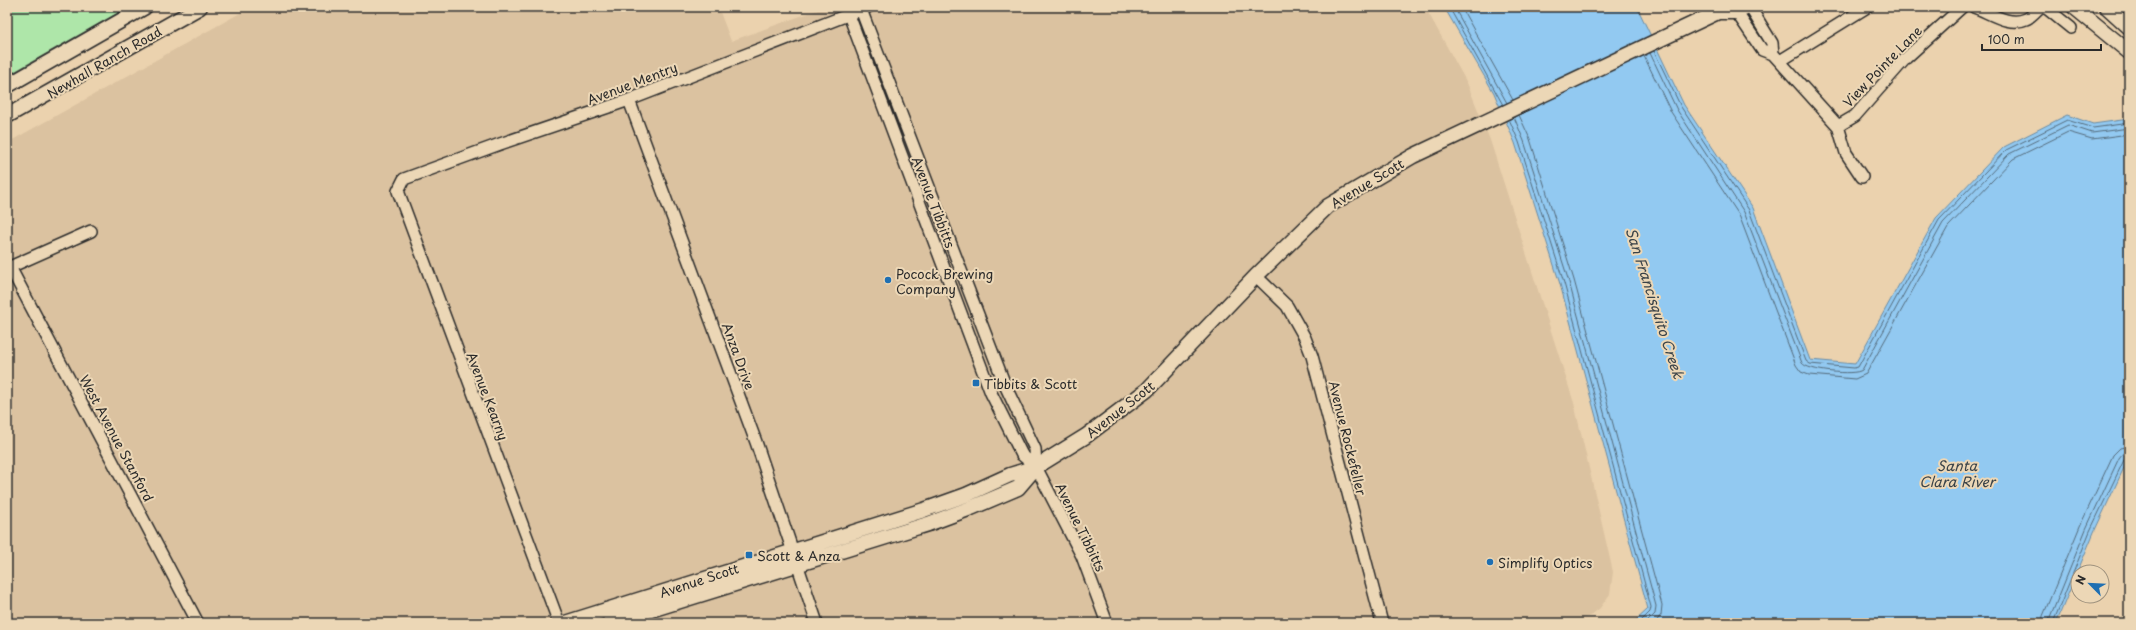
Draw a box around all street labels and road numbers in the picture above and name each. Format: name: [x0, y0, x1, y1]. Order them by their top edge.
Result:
street label: Newhall Ranch Road: [43, 21, 165, 103]
street label: View Pointe Lane: [1838, 21, 1926, 111]
street label: Avenue Mentry: [584, 57, 680, 109]
street label: Avenue Tibbitts: [908, 154, 960, 250]
street label: Avenue Scott: [1327, 154, 1407, 212]
street label: Anza Drive: [718, 320, 760, 392]
street label: Avenue Kearny: [462, 349, 514, 443]
street label: West Avenue Stanford: [76, 371, 158, 505]
street label: Avenue Scott: [1082, 376, 1158, 442]
street label: Avenue Rockefeller: [1325, 379, 1372, 498]
street label: Avenue Tibbitts: [1051, 479, 1111, 575]
street label: Avenue Scott: [657, 558, 741, 602]

